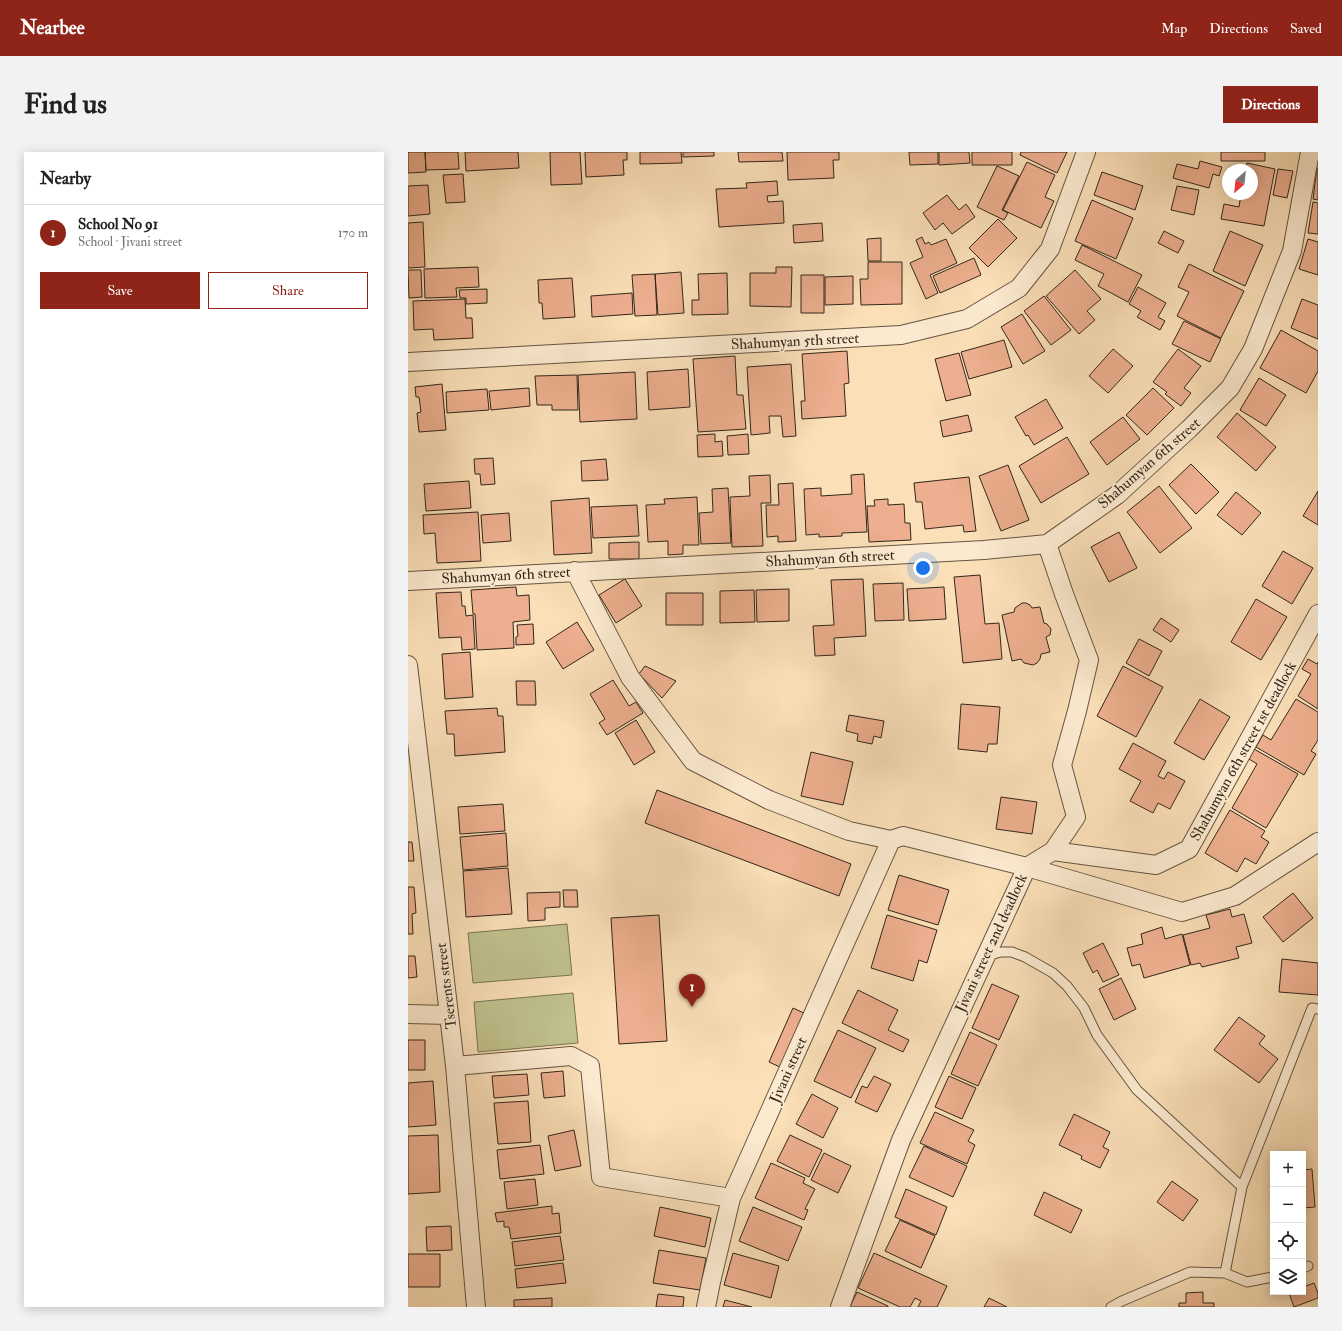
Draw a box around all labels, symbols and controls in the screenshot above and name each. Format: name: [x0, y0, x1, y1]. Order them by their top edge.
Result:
text: Nearbee: [20, 16, 85, 40]
text: Map: [1161, 20, 1187, 37]
text: Directions: [1209, 20, 1268, 37]
text: Saved: [1290, 20, 1322, 37]
button: Directions: [1223, 86, 1318, 123]
text: Find us: [24, 87, 107, 122]
north arrow: [1222, 164, 1258, 200]
text: Nearby: [40, 168, 91, 189]
text: School No 91: [78, 215, 158, 234]
text: 1: [51, 225, 55, 241]
text: 170 m: [338, 225, 368, 241]
text: School · Jivani street: [78, 234, 182, 250]
button: Save: [40, 272, 200, 309]
button: Share: [208, 272, 368, 309]
street label: Shahumyan 5th street: [730, 329, 860, 354]
street label: Shahumyan 6th street: [1094, 414, 1204, 513]
street label: Shahumyan 6th street: [765, 546, 895, 571]
your location: [913, 558, 933, 578]
street label: Shahumyan 6th street: [441, 563, 571, 588]
street label: Shahumyan 6th street 1st deadlock: [1186, 658, 1301, 844]
street label: Jivani street 2nd deadlock: [951, 871, 1033, 1017]
street label: Tserents street: [432, 942, 461, 1030]
pin: 1: [679, 974, 705, 1007]
street label: Jivani street: [765, 1034, 812, 1108]
map controls: [1270, 1151, 1306, 1295]
button: +: [1270, 1151, 1306, 1187]
button: −: [1270, 1187, 1306, 1223]
button: locate: [1270, 1223, 1306, 1259]
button: layers: [1270, 1259, 1306, 1295]

